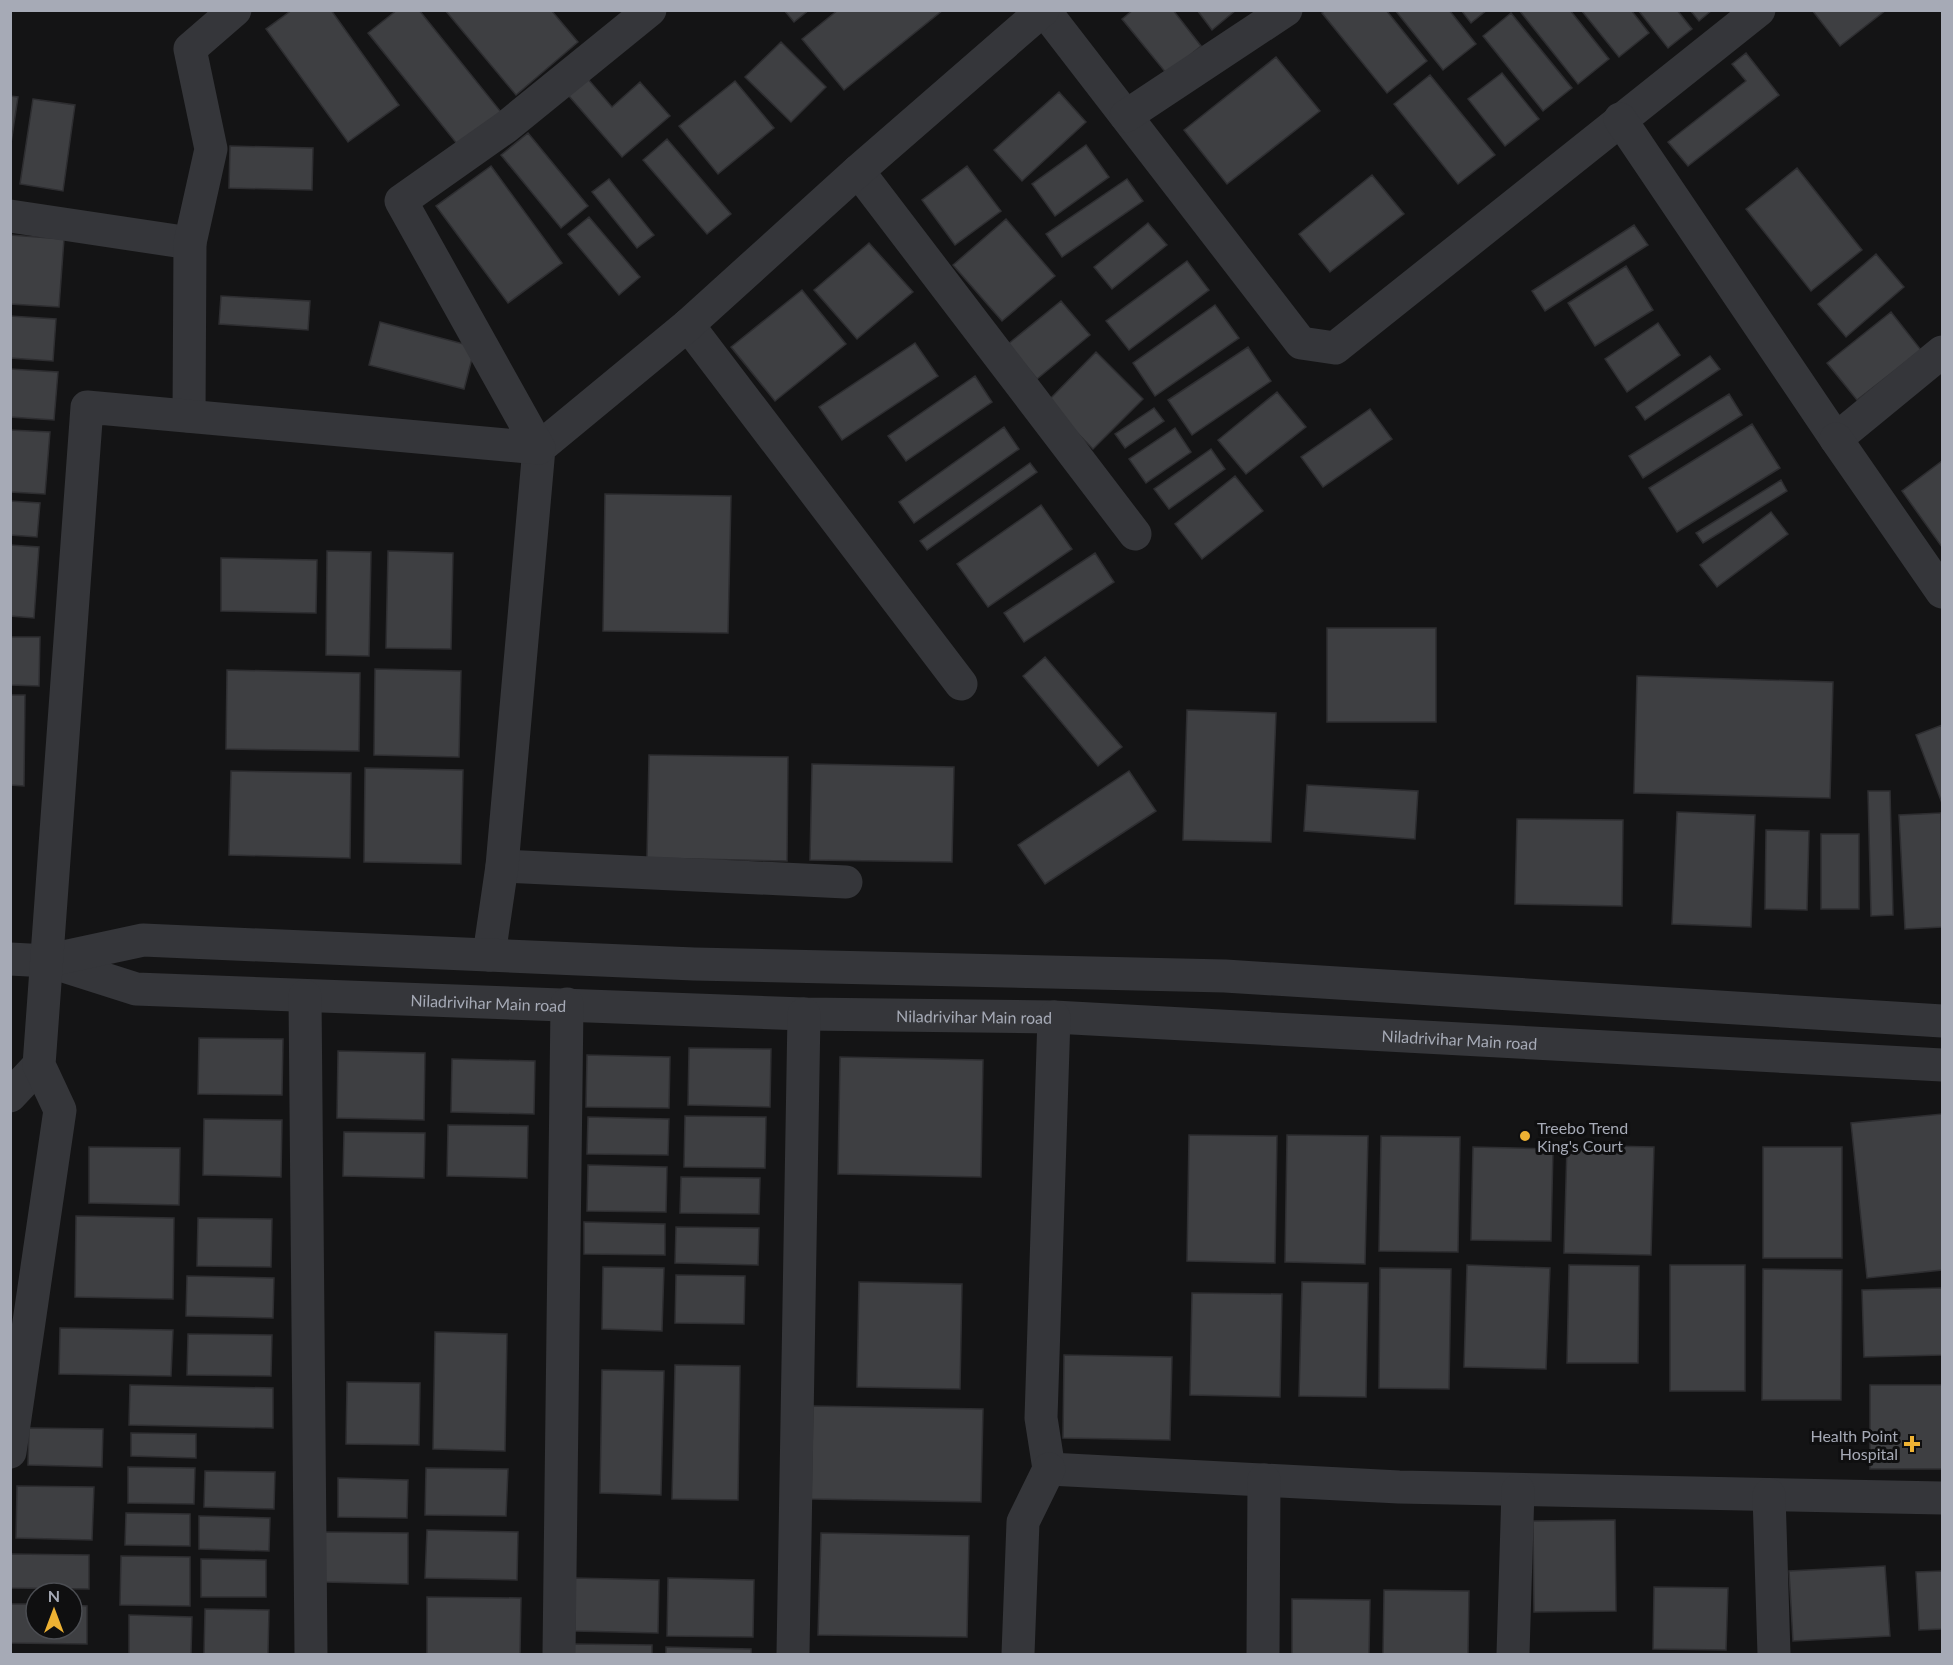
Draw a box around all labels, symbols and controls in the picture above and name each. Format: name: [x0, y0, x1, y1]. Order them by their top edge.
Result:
street label: Niladrivihar Main road: [410, 990, 567, 1015]
street label: Niladrivihar Main road: [896, 1006, 1052, 1026]
street label: Niladrivihar Main road: [1381, 1025, 1538, 1053]
place label: Treebo Trend King's Court: [1537, 1118, 1628, 1155]
marker: Treebo Trend King's Court: [1518, 1129, 1532, 1143]
place label: Health Point Hospital: [1810, 1426, 1898, 1463]
marker: Health Point Hospital: [1903, 1435, 1921, 1453]
north arrow: [24, 1581, 84, 1641]
text: N: [48, 1586, 60, 1605]

